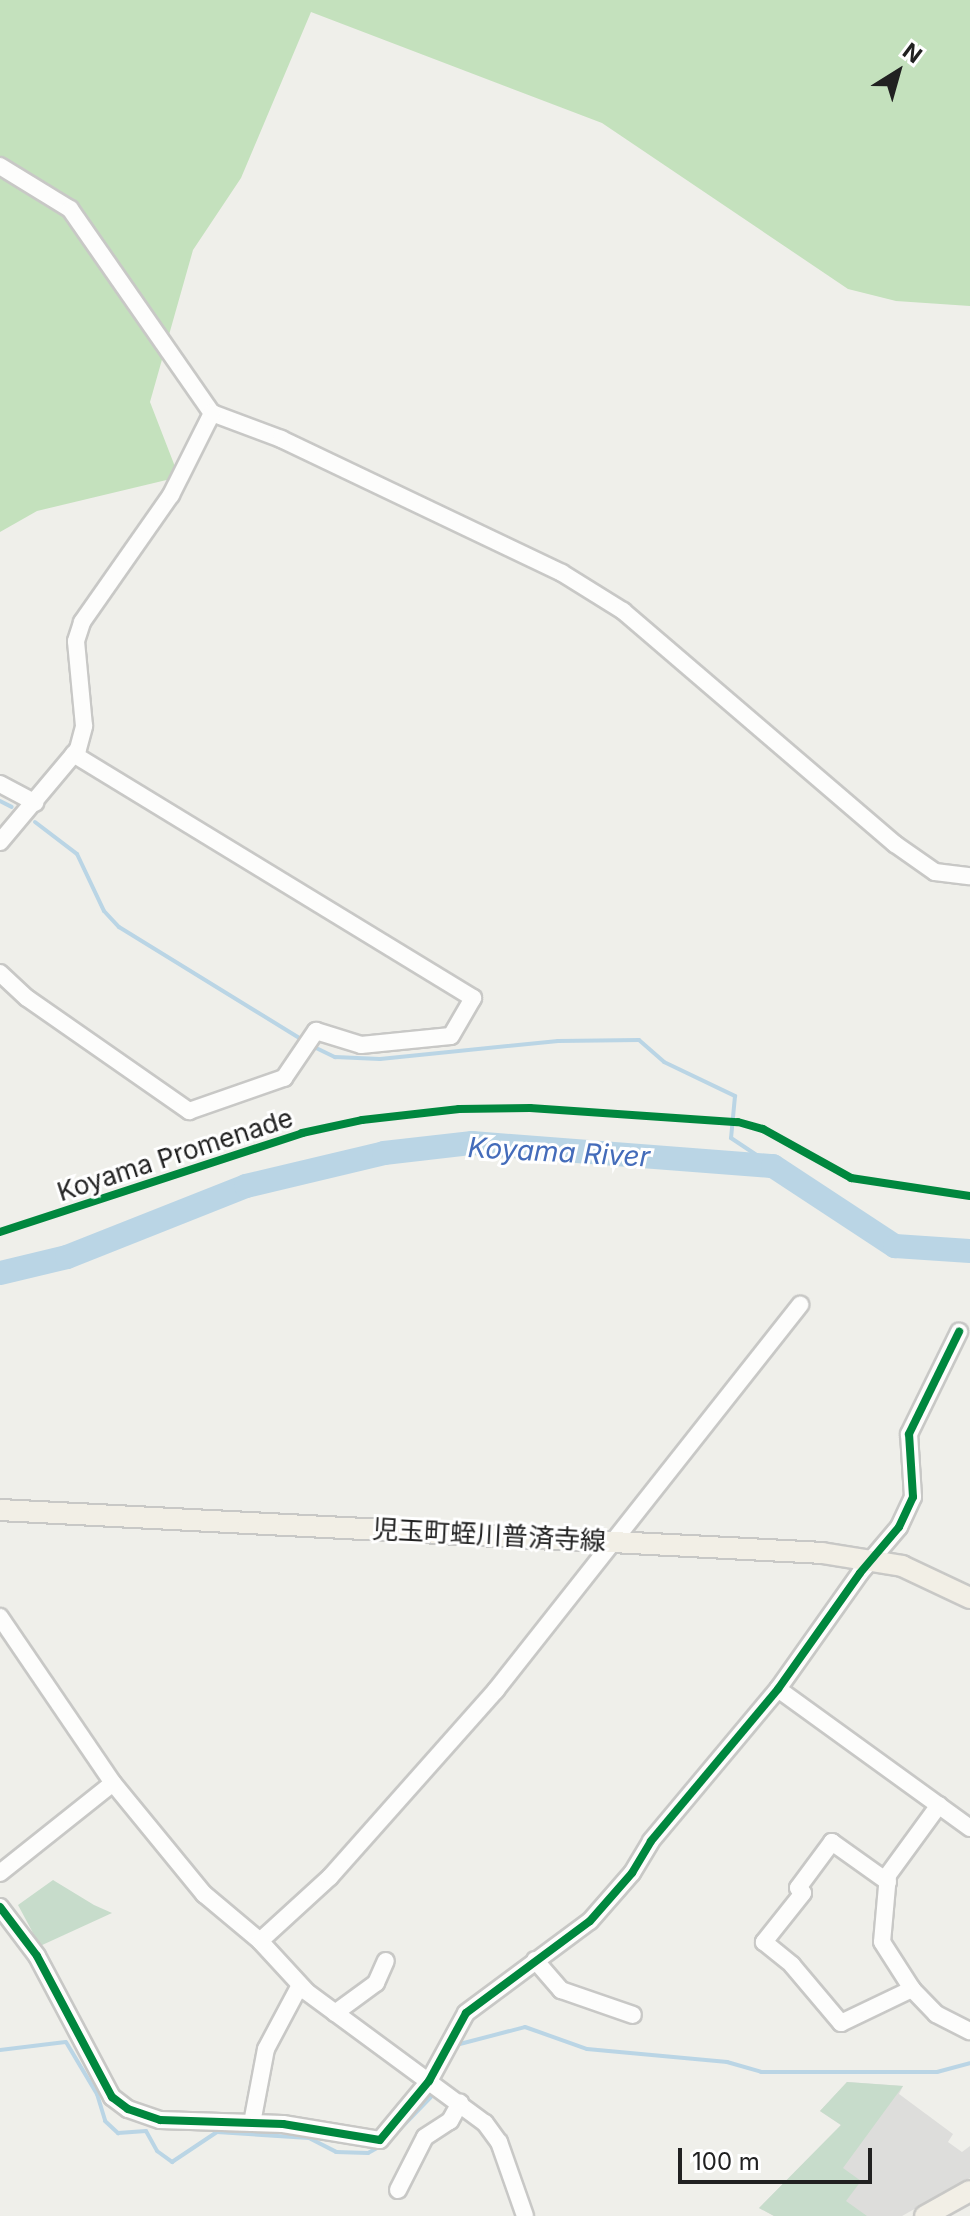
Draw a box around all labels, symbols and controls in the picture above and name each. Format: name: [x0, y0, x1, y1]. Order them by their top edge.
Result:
north arrow: [858, 32, 938, 112]
text: N: [898, 37, 927, 68]
street label: Koyama Promenade: [53, 1102, 297, 1208]
water label: Koyama River: [467, 1130, 651, 1174]
street label: 児玉町蛭川普済寺線: [371, 1513, 607, 1557]
scale bar: [682, 2132, 876, 2182]
text: 100 m: [692, 2147, 760, 2176]

